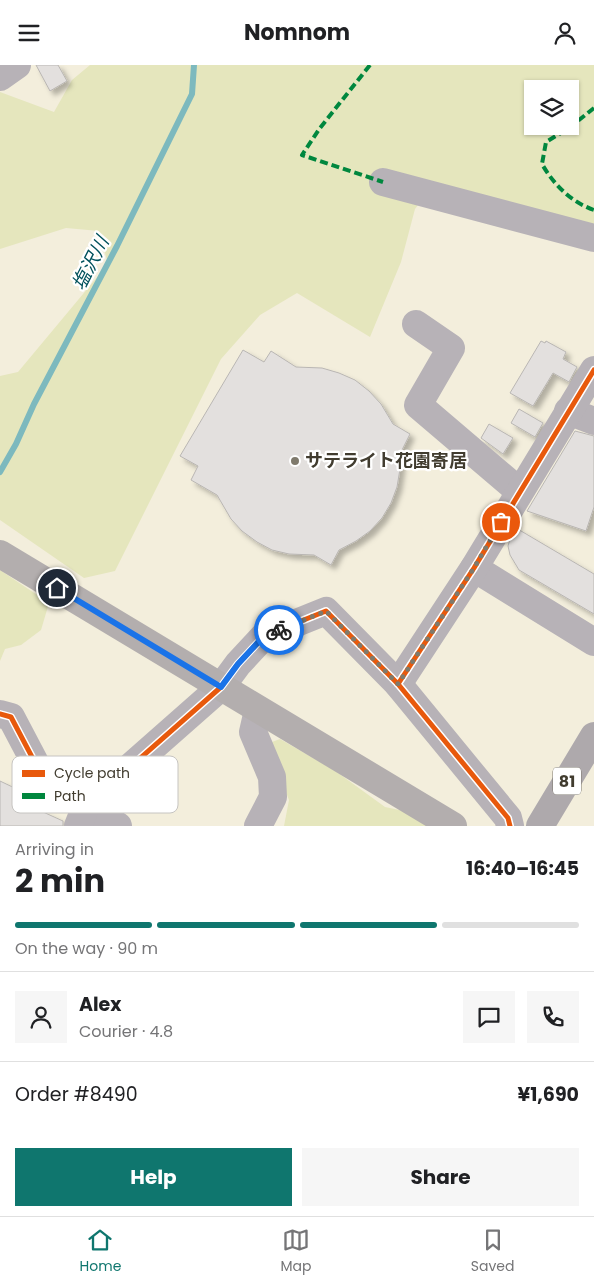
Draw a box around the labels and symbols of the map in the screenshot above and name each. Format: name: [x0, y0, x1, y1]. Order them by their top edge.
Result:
water label: 塩沢川: [65, 230, 116, 295]
place label: サテライト花園寄居: [305, 448, 467, 473]
marker: サテライト花園寄居: [289, 455, 301, 467]
pin: [480, 501, 522, 543]
pin: [36, 567, 78, 609]
courier: [254, 605, 304, 655]
legend: [12, 756, 178, 813]
text: Cycle path: [54, 763, 130, 783]
road number: 81: [553, 767, 581, 794]
text: Path: [54, 786, 86, 806]

